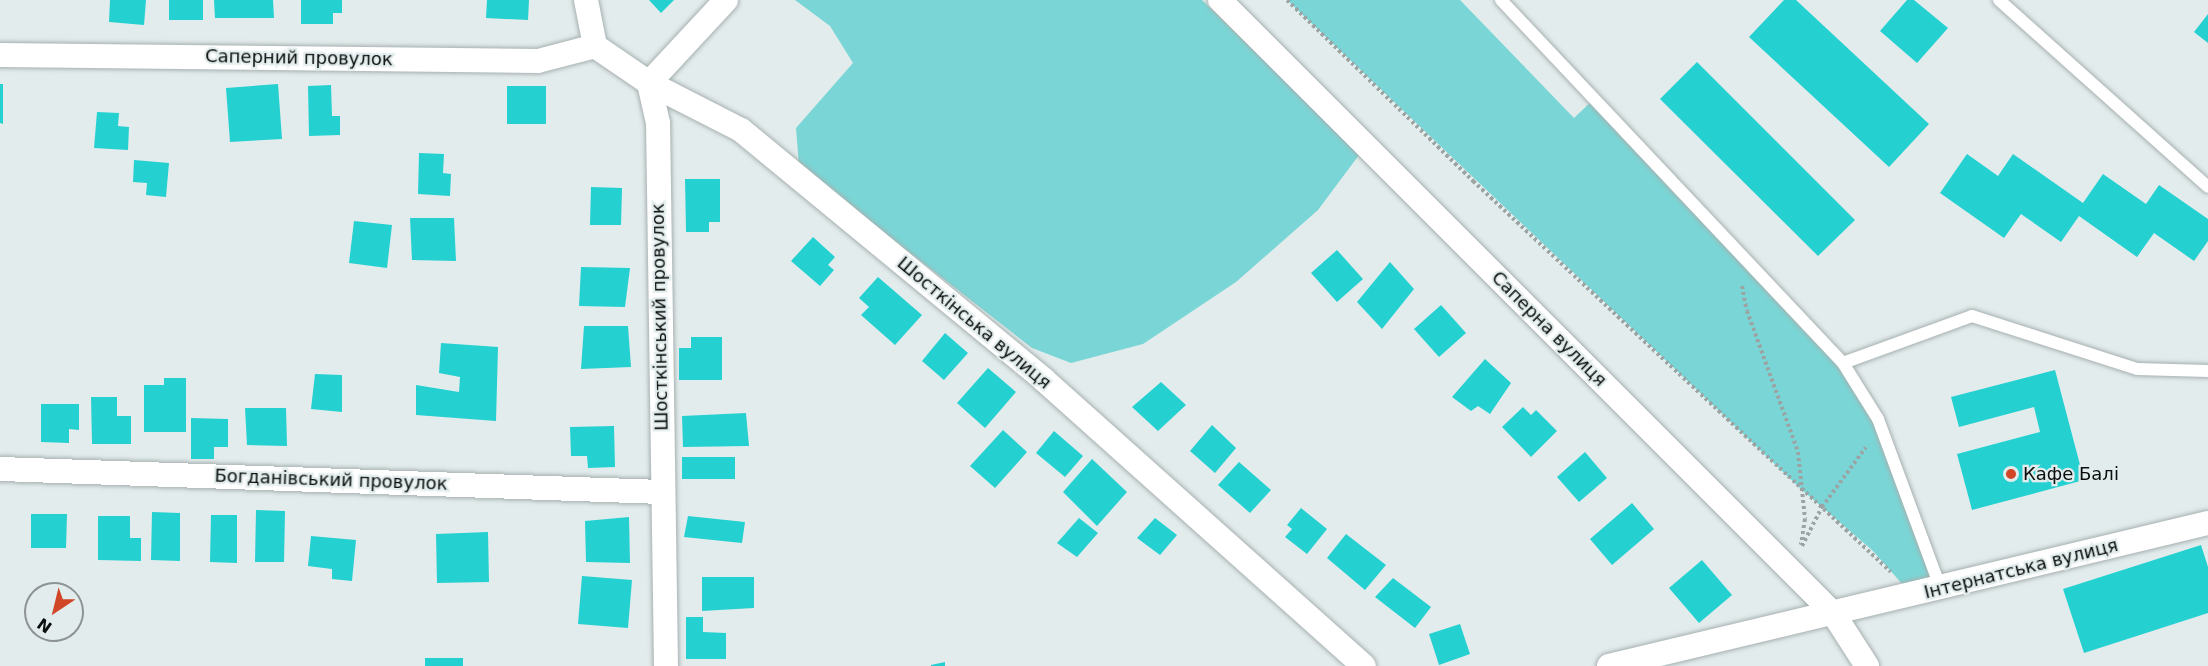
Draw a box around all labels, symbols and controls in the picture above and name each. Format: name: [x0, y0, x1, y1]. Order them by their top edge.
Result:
street label: Саперний провулок: [205, 46, 393, 70]
street label: Шосткінський провулок: [647, 203, 673, 431]
street label: Шосткінська вулиця: [893, 252, 1055, 394]
street label: Саперна вулиця: [1487, 267, 1611, 391]
place label: Кафе Балі: [2023, 463, 2119, 485]
street label: Богданівський провулок: [214, 465, 448, 495]
marker: Кафе Балі: [2004, 467, 2018, 481]
street label: Інтернатська вулиця: [1922, 534, 2120, 604]
north arrow: [24, 582, 84, 642]
text: N: [34, 614, 55, 637]

